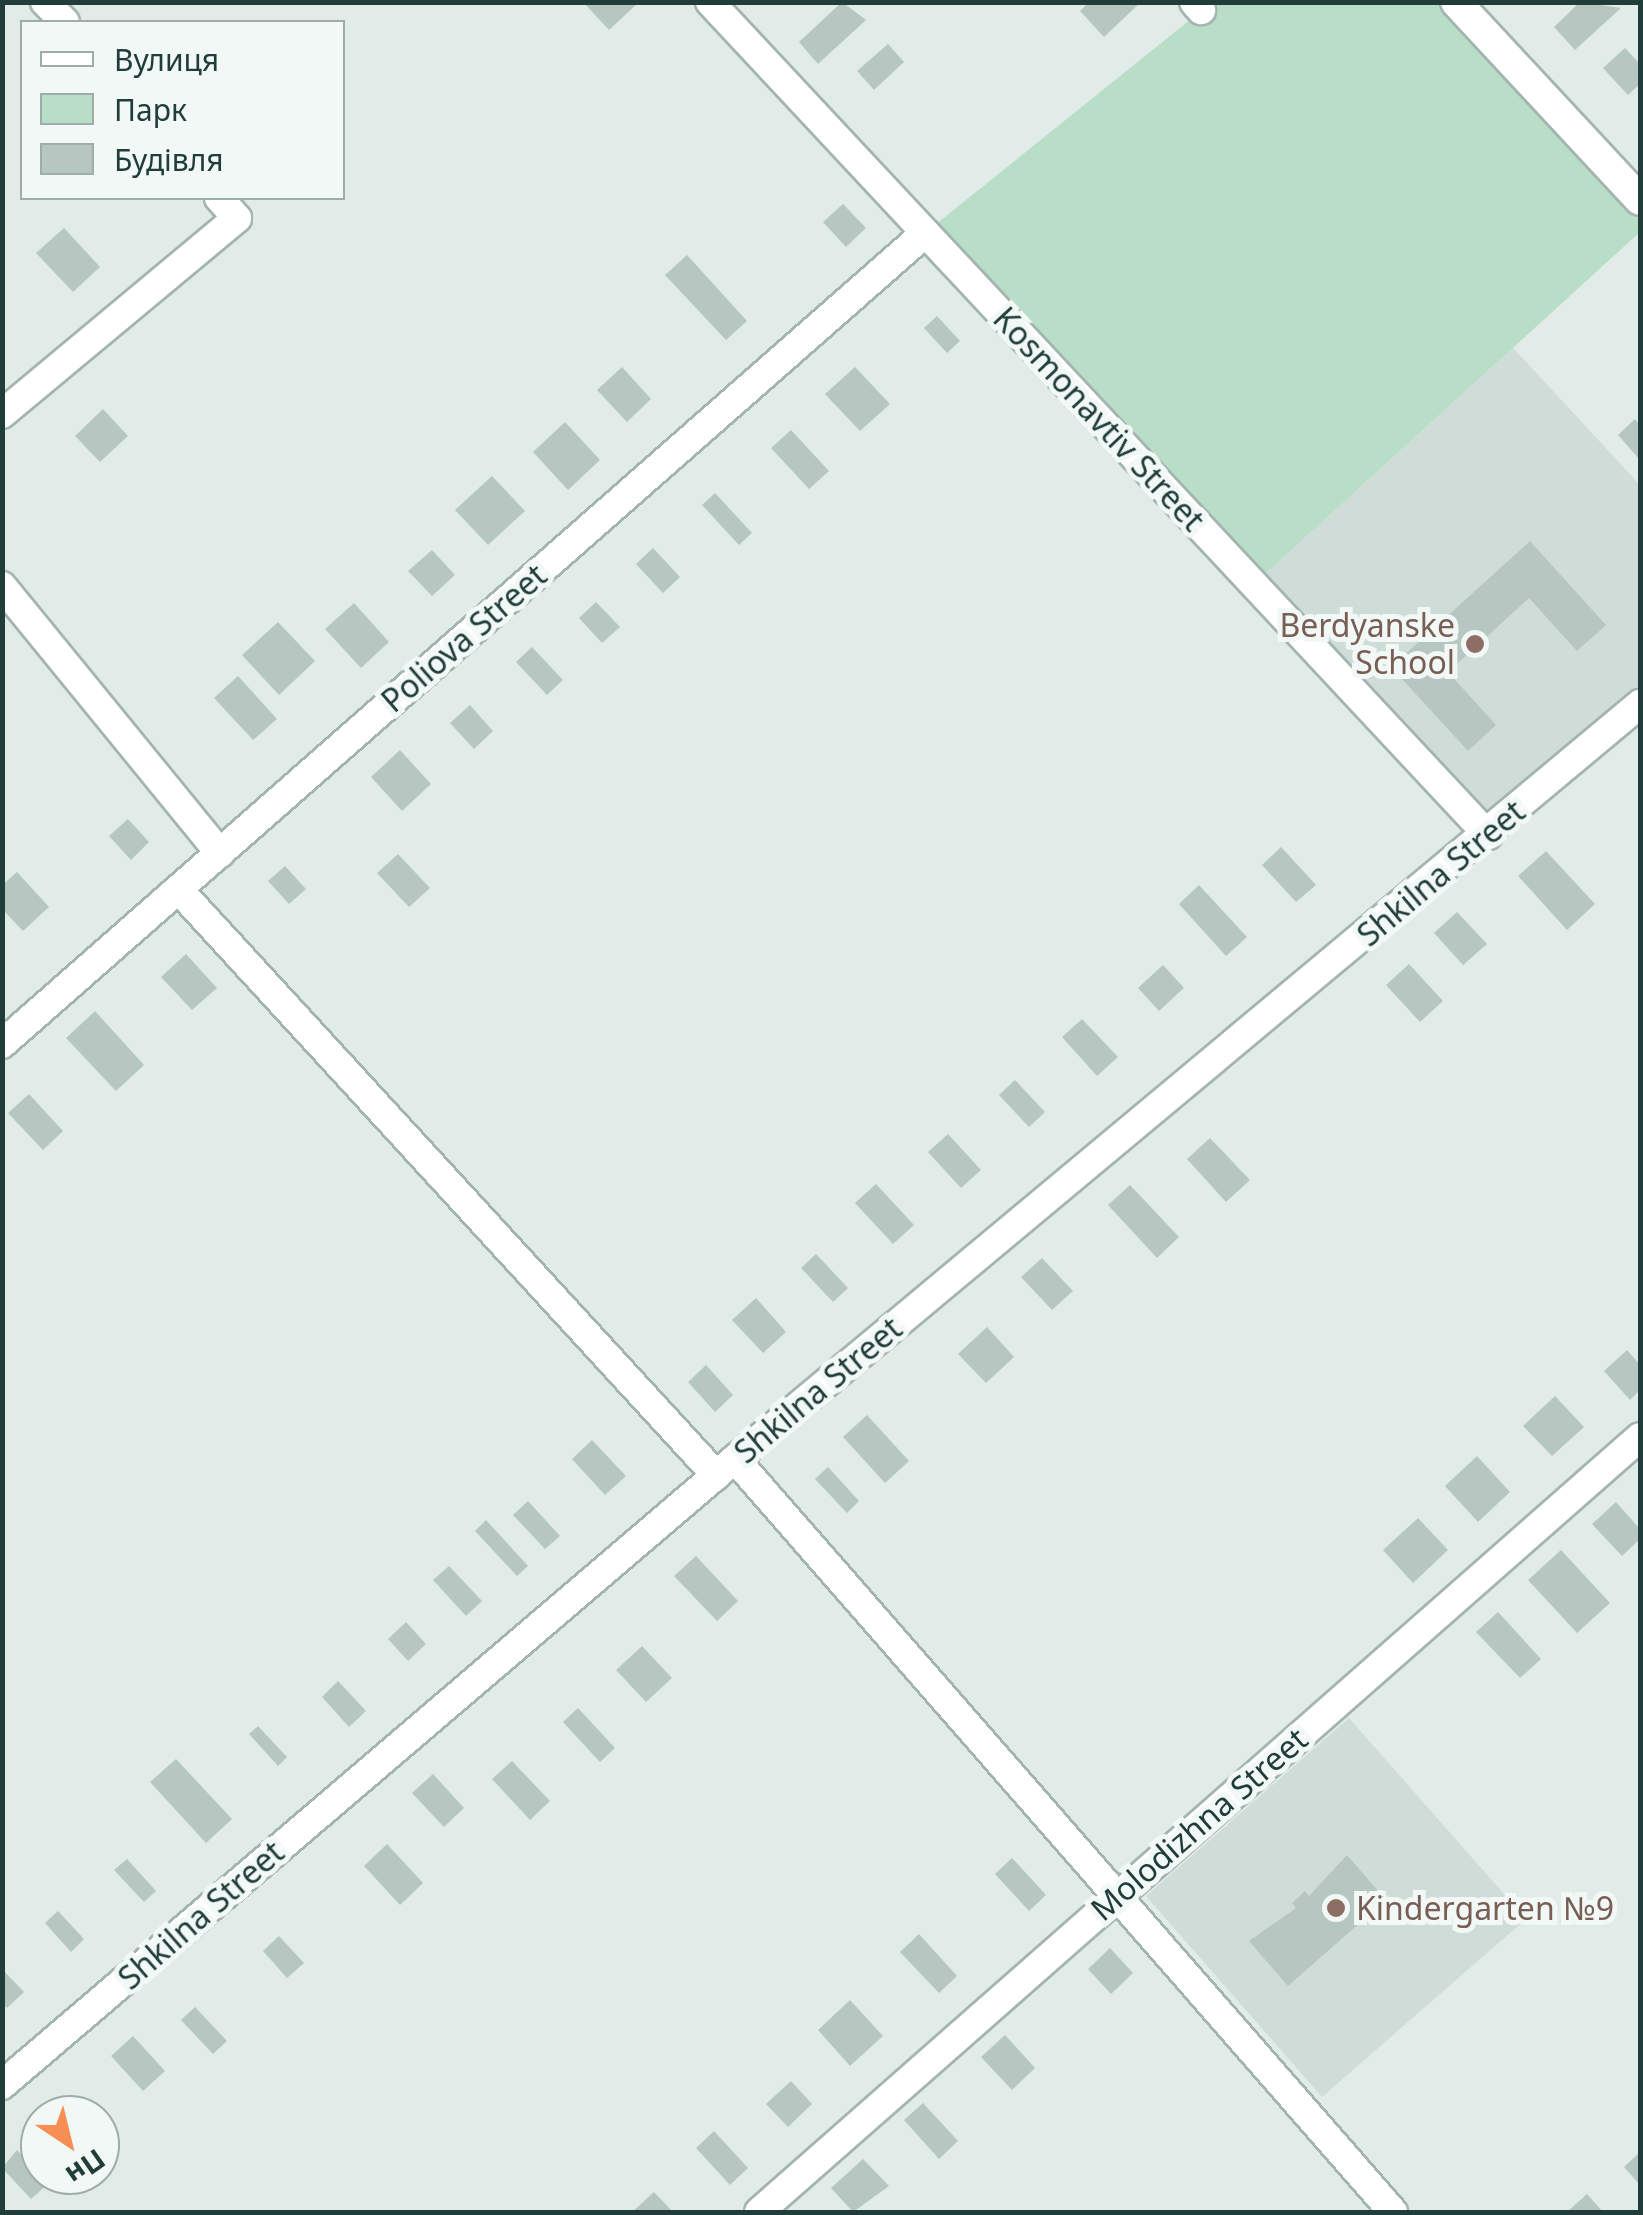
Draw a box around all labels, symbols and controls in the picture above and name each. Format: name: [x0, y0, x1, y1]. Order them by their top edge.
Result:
legend: [20, 20, 345, 200]
text: Вулиця: [114, 39, 219, 80]
text: Парк: [114, 89, 187, 130]
text: Будівля: [114, 139, 224, 180]
street label: Kosmonavtiv Street: [986, 299, 1212, 539]
street label: Poliova Street: [374, 556, 554, 720]
place label: Berdyanske School: [1279, 607, 1455, 682]
marker: Berdyanske School: [1464, 633, 1486, 655]
street label: Shkilna Street: [1350, 792, 1532, 954]
street label: Shkilna Street: [727, 1309, 909, 1471]
street label: Molodizhna Street: [1083, 1720, 1315, 1928]
street label: Shkilna Street: [111, 1833, 291, 1997]
place label: Kindergarten №9: [1356, 1889, 1614, 1927]
marker: Kindergarten №9: [1325, 1897, 1347, 1919]
north arrow: [20, 2095, 120, 2195]
text: Пн: [59, 2141, 113, 2195]

